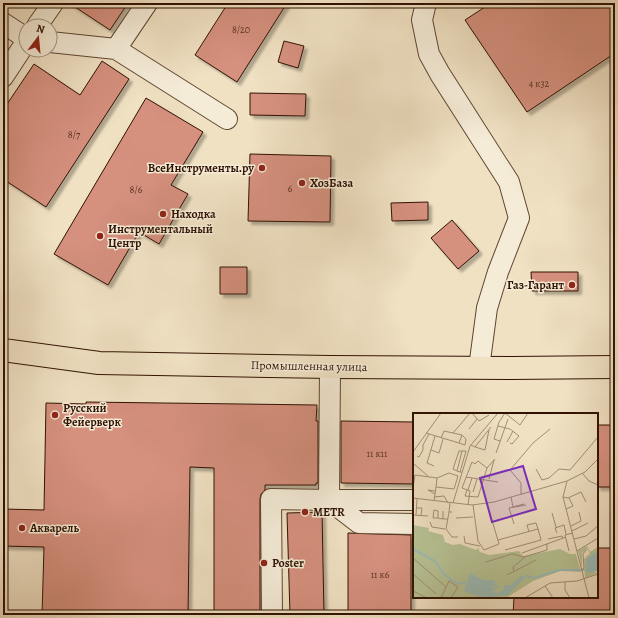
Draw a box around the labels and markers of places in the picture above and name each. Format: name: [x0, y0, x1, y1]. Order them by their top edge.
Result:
place label: ВсеИнструменты.ру: [148, 160, 254, 176]
marker: ВсеИнструменты.ру: [257, 163, 267, 173]
place label: ХозБаза: [310, 175, 353, 191]
marker: ХозБаза: [297, 178, 307, 188]
place label: Находка: [171, 206, 216, 222]
marker: Находка: [158, 209, 168, 219]
place label: Инструментальный Центр: [108, 221, 213, 251]
marker: Инструментальный Центр: [95, 231, 105, 241]
place label: Газ-Гарант: [507, 277, 565, 293]
marker: Газ-Гарант: [567, 280, 577, 290]
place label: Русский Фейерверк: [63, 400, 122, 430]
marker: Русский Фейерверк: [50, 410, 60, 420]
place label: METR: [313, 504, 345, 520]
marker: METR: [300, 507, 310, 517]
place label: Акварель: [29, 520, 79, 536]
marker: Акварель: [17, 523, 27, 533]
place label: Poster: [272, 555, 304, 571]
marker: Poster: [259, 558, 269, 568]

